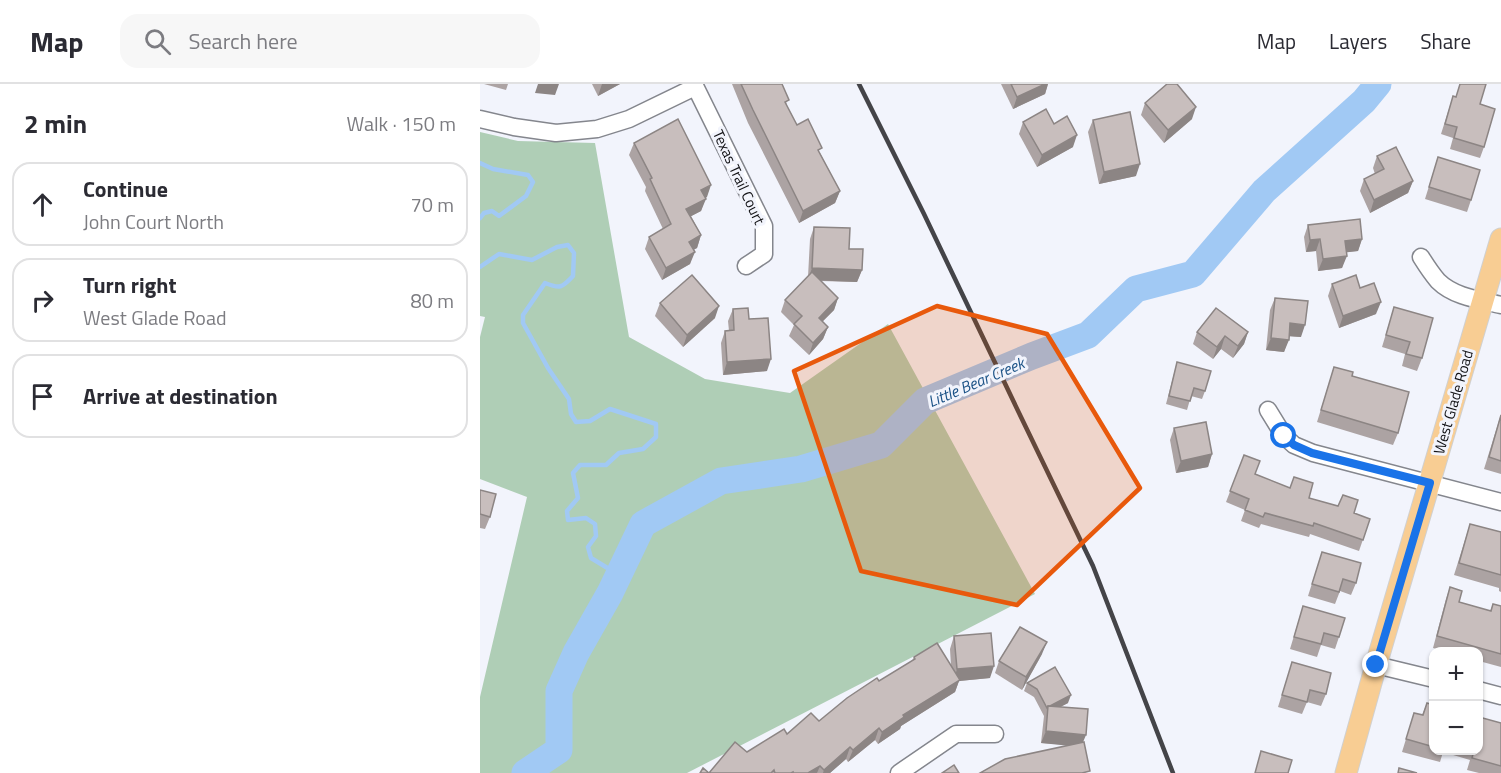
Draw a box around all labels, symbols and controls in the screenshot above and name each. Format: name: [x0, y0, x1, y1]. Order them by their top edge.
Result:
search box: [120, 14, 540, 68]
text: Map: [30, 20, 84, 63]
text: Search here: [189, 24, 298, 58]
icon: search: [141, 25, 174, 58]
text: Map: [1257, 25, 1296, 57]
text: Layers: [1329, 25, 1387, 57]
text: Share: [1420, 25, 1471, 57]
text: 2 min: [24, 104, 87, 143]
text: Walk · 150 m: [347, 108, 456, 139]
street label: Texas Trail Court: [707, 126, 771, 229]
text: Continue: [83, 172, 168, 206]
icon: ahead: [26, 188, 59, 221]
text: 70 m: [410, 189, 454, 220]
text: John Court North: [83, 206, 224, 237]
text: Turn right: [83, 268, 177, 302]
icon: right: [26, 284, 59, 317]
text: 80 m: [410, 285, 454, 316]
text: West Glade Road: [83, 302, 226, 333]
street label: West Glade Road: [1427, 347, 1479, 457]
water label: Little Bear Creek: [924, 350, 1030, 413]
text: Arrive at destination: [83, 379, 278, 413]
icon: arrive: [26, 380, 59, 413]
route start: [1270, 422, 1296, 448]
map controls: [1429, 647, 1483, 755]
button: +: [1429, 647, 1483, 701]
route end: [1362, 651, 1388, 677]
button: −: [1429, 701, 1483, 755]

